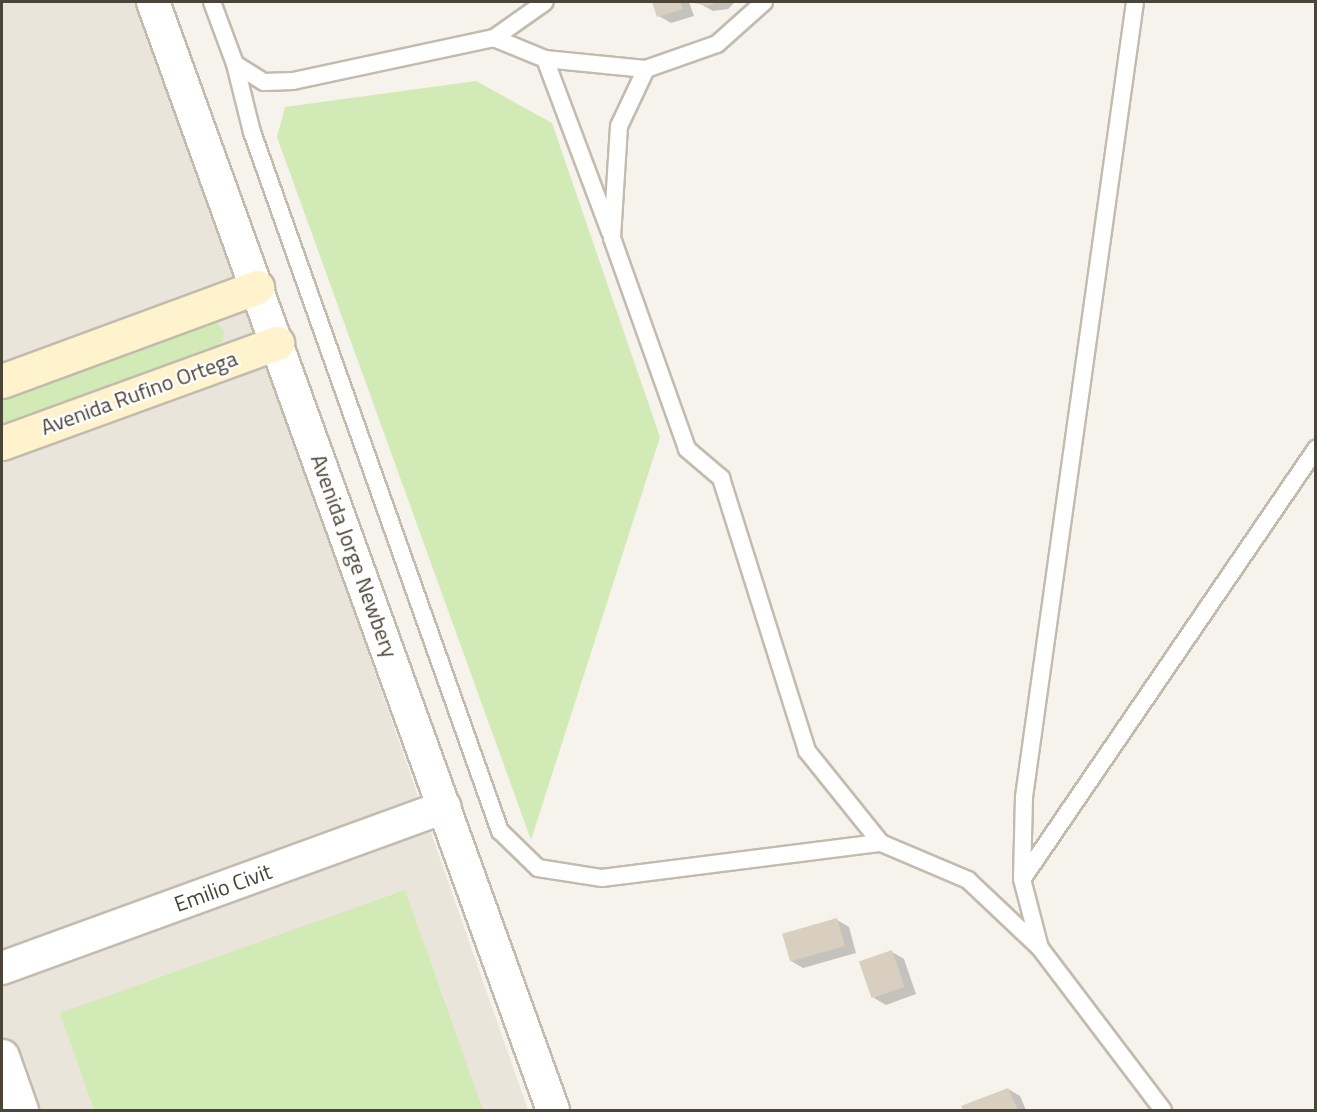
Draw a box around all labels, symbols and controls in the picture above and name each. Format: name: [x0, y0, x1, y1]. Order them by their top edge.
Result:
street label: Avenida Rufino Ortega: [37, 345, 241, 441]
street label: Avenida Jorge Newbery: [305, 451, 403, 661]
street label: Emilio Civit: [171, 858, 275, 918]

